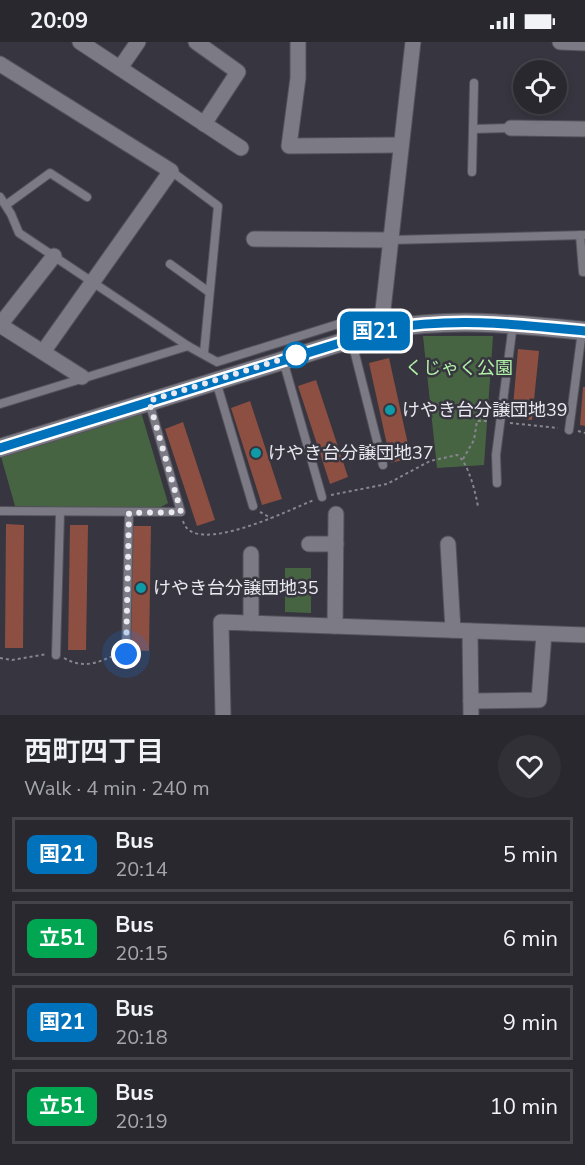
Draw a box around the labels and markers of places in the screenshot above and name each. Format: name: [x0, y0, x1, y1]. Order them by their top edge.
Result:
unlabelled marker: [283, 342, 309, 368]
place label: けやき台分譲団地39: [402, 398, 568, 422]
marker: けやき台分譲団地39: [383, 403, 397, 417]
place label: けやき台分譲団地37: [268, 441, 434, 465]
marker: けやき台分譲団地37: [249, 446, 263, 460]
place label: けやき台分譲団地35: [153, 576, 319, 600]
marker: けやき台分譲団地35: [134, 581, 148, 595]

